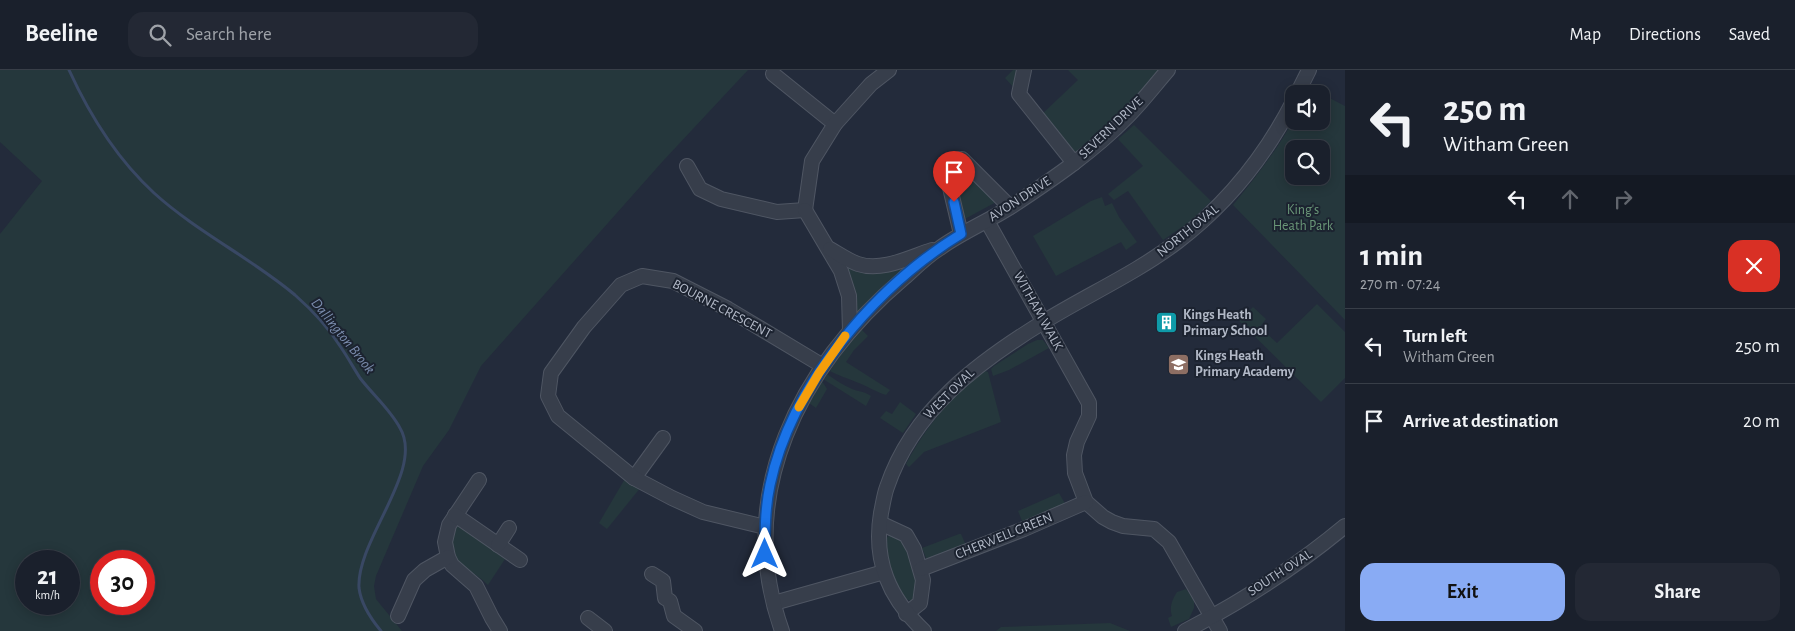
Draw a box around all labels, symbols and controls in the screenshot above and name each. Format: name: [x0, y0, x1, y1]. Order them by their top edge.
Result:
search box: [128, 12, 478, 57]
icon: search: [146, 21, 174, 49]
text: Beeline: [25, 22, 98, 46]
text: Search here: [186, 25, 272, 44]
text: Map: [1570, 26, 1601, 44]
text: Directions: [1629, 26, 1701, 44]
text: Saved: [1729, 26, 1770, 44]
map controls: [1285, 85, 1330, 185]
button: sound: [1285, 85, 1330, 130]
icon: left: [1360, 90, 1425, 155]
text: 250 m: [1443, 92, 1526, 127]
street label: SEVERN DRIVE: [1076, 94, 1146, 162]
text: Witham Green: [1443, 133, 1569, 155]
button: search: [1285, 140, 1330, 185]
pin: [933, 151, 975, 202]
icon: arrive: [940, 158, 968, 186]
street label: AVON DRIVE: [986, 174, 1054, 224]
icon: left: [1503, 185, 1531, 213]
icon: ahead: [1556, 185, 1584, 213]
icon: right: [1609, 185, 1637, 213]
street label: NORTH OVAL: [1155, 202, 1221, 260]
park label: King's Heath Park: [1273, 203, 1334, 233]
button: close: [1728, 240, 1780, 292]
text: 1 min: [1360, 241, 1423, 271]
street label: WITHAM WALK: [1011, 269, 1066, 353]
text: 270 m · 07:24: [1360, 276, 1441, 292]
street label: BOURNE CRESCENT: [670, 277, 774, 341]
water label: Dallington Brook: [308, 296, 378, 377]
place label: Kings Heath Primary School: [1183, 308, 1268, 338]
building icon: Kings Heath Primary School: [1155, 311, 1179, 335]
text: Turn left: [1403, 327, 1467, 346]
icon: left: [1360, 332, 1388, 360]
text: 250 m: [1735, 337, 1780, 356]
place label: Kings Heath Primary Academy: [1195, 349, 1295, 379]
text: Witham Green: [1403, 349, 1495, 365]
school or university icon: Kings Heath Primary Academy: [1167, 352, 1191, 376]
street label: WEST OVAL: [921, 366, 977, 422]
icon: arrive: [1360, 407, 1388, 435]
text: Arrive at destination: [1403, 412, 1559, 431]
text: 20 m: [1743, 412, 1780, 431]
street label: CHERWELL GREEN: [953, 510, 1055, 562]
position arrow: [738, 527, 790, 579]
street label: SOUTH OVAL: [1245, 547, 1315, 599]
speed limit sign: 30: [90, 550, 155, 615]
button: Exit: [1360, 563, 1565, 621]
button: Share: [1575, 563, 1780, 621]
text: 21: [37, 564, 58, 589]
text: km/h: [35, 589, 60, 601]

